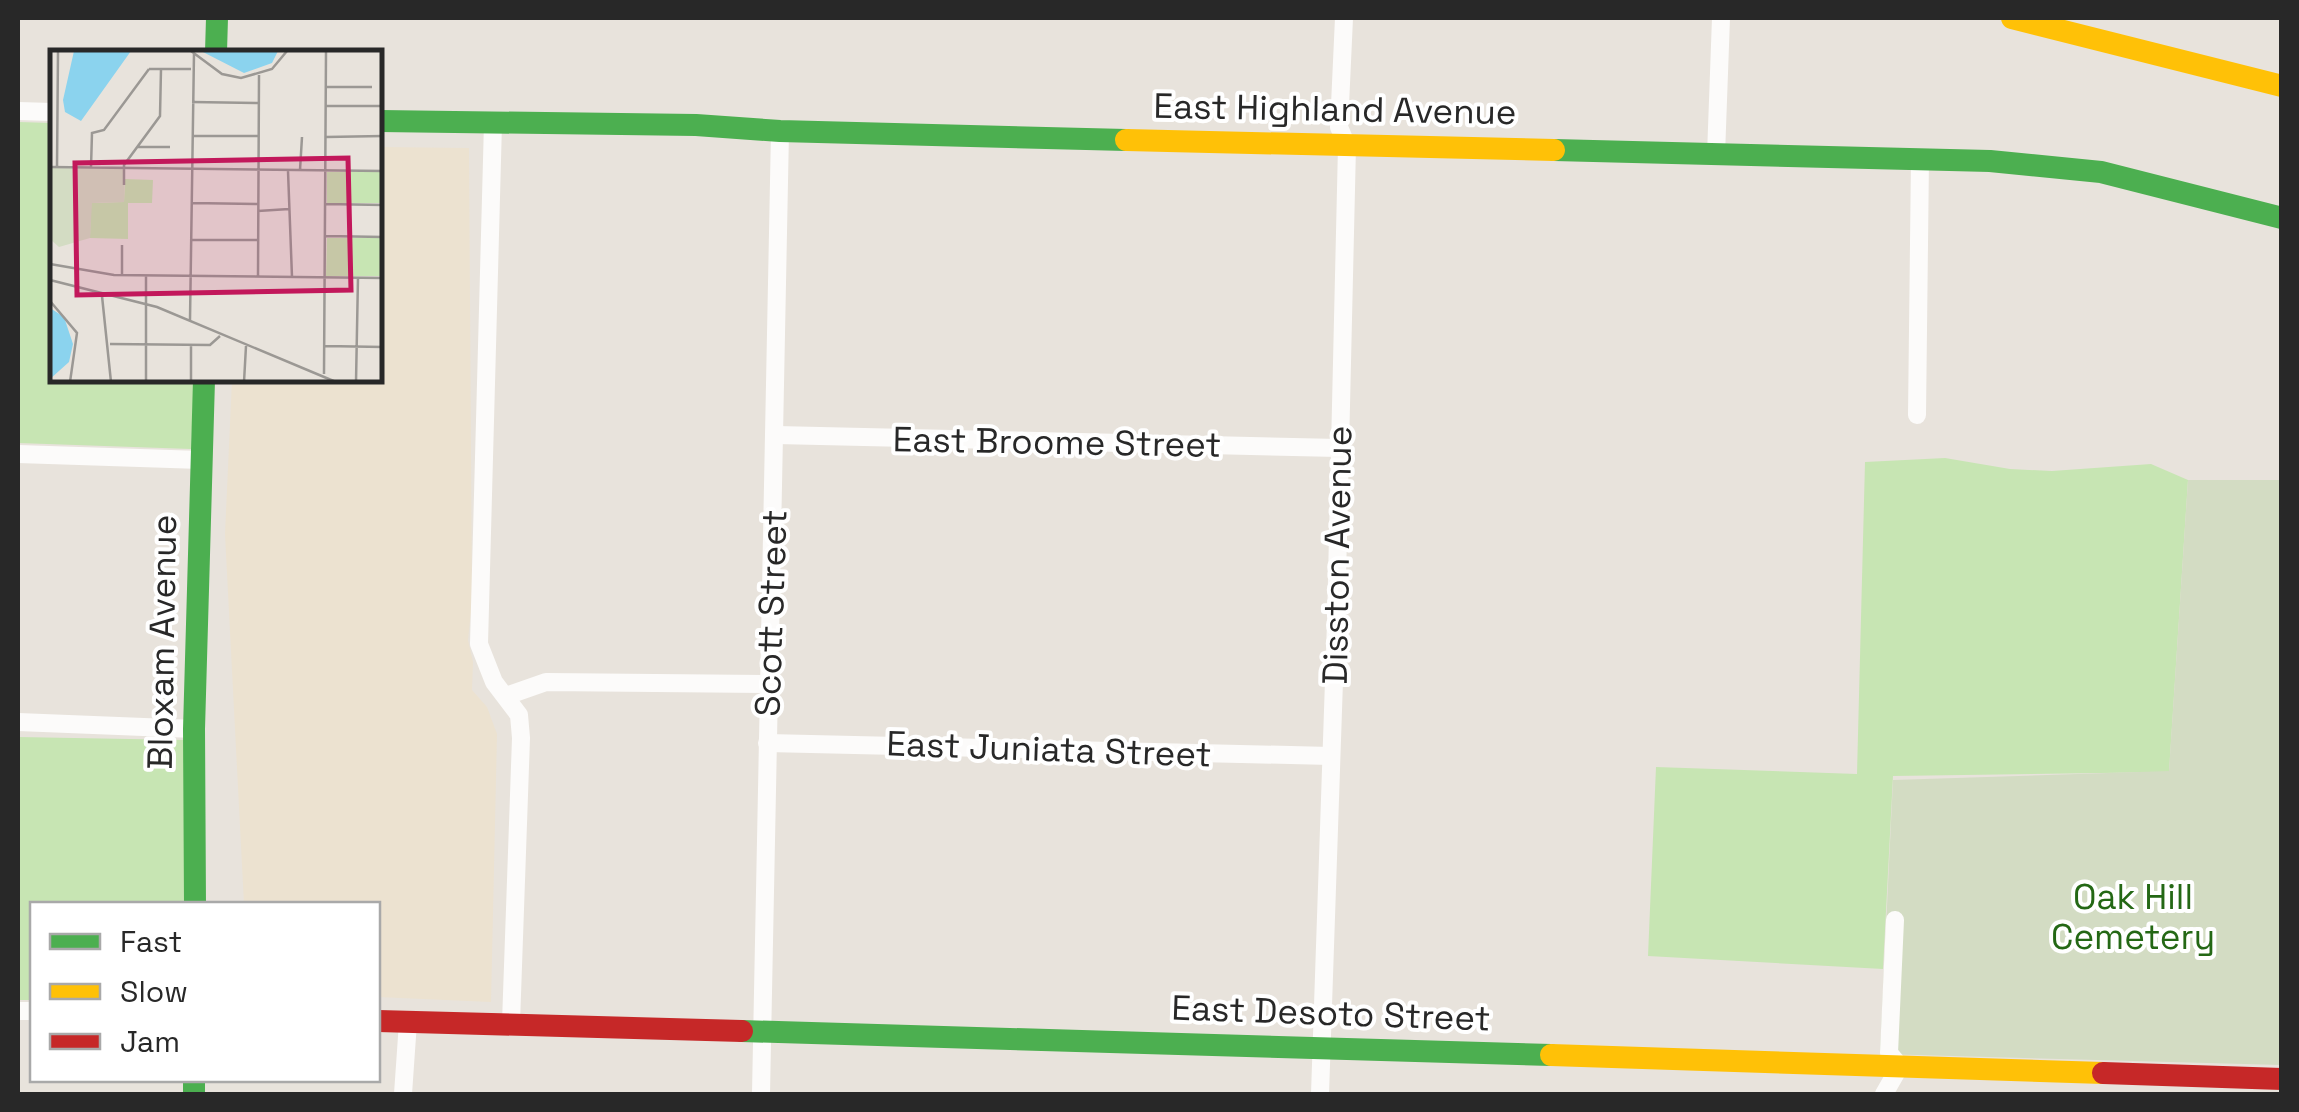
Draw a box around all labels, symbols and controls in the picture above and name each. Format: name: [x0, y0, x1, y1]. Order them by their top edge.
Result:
inset map: [50, 50, 382, 382]
street label: East Highland Avenue: [1153, 84, 1517, 134]
street label: East Broome Street: [892, 417, 1222, 467]
street label: Disston Avenue: [1313, 425, 1361, 685]
street label: Scott Street: [745, 509, 797, 717]
street label: Bloxam Avenue: [138, 514, 186, 770]
street label: East Juniata Street: [886, 721, 1212, 777]
park label: Oak Hill Cemetery: [2051, 875, 2215, 959]
legend: [30, 902, 380, 1082]
text: Fast: [120, 922, 182, 961]
text: Slow: [120, 972, 188, 1011]
street label: East Desoto Street: [1171, 985, 1491, 1041]
text: Jam: [120, 1022, 180, 1061]

